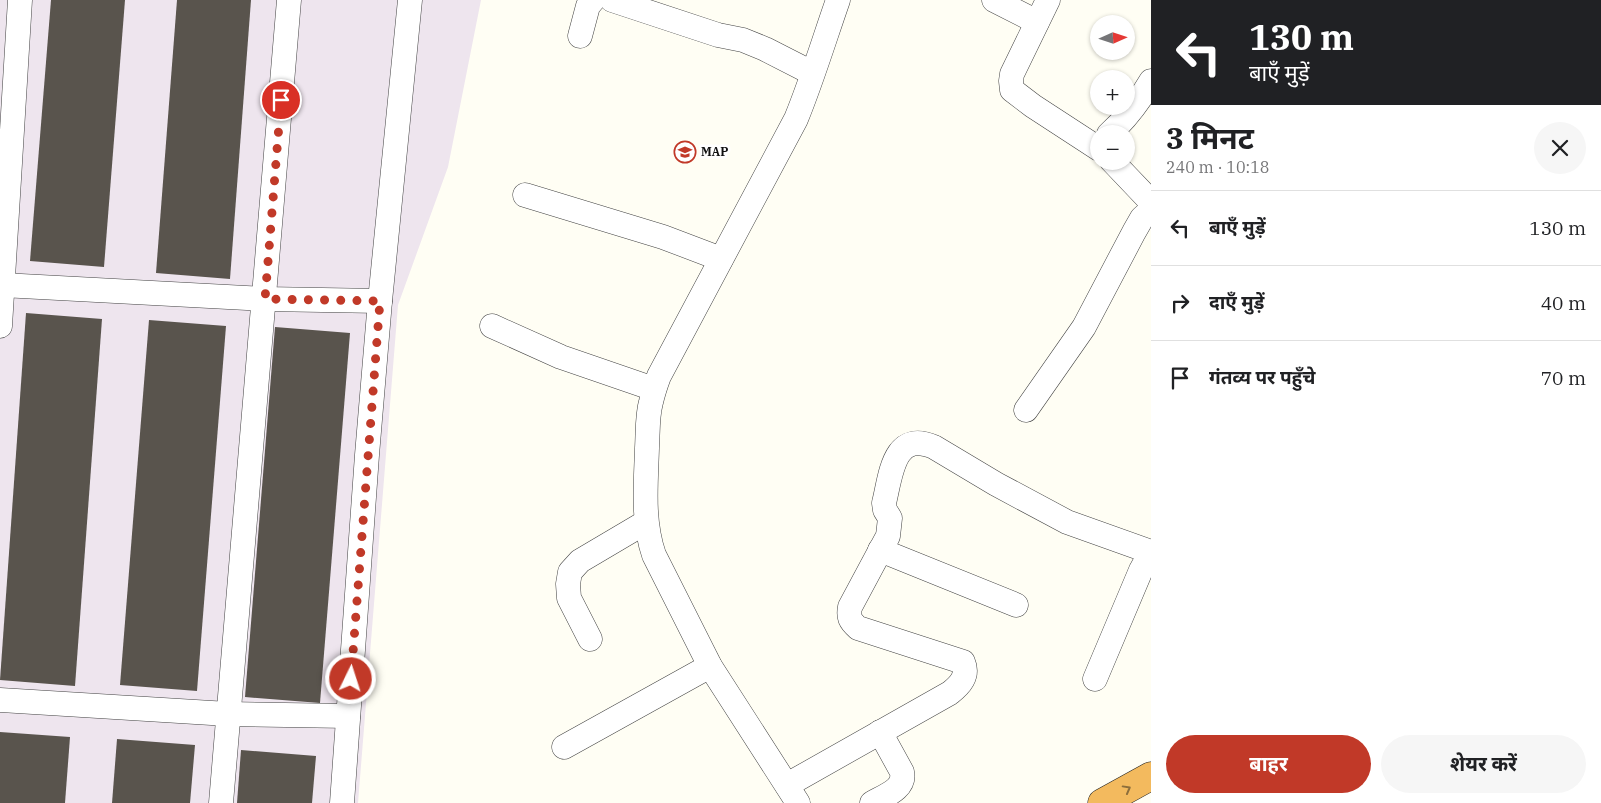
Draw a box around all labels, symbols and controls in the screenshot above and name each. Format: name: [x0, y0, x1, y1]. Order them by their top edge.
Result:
text: 130 m: [1249, 14, 1354, 60]
north arrow: [1090, 15, 1135, 60]
map controls: [1090, 15, 1135, 170]
icon: left: [1166, 20, 1231, 85]
text: बाएँ मुड़ें: [1249, 58, 1309, 87]
button: +: [1090, 70, 1135, 115]
pin: [260, 79, 302, 121]
icon: arrive: [267, 86, 295, 114]
text: 3 मिनट: [1166, 118, 1254, 157]
button: close: [1534, 122, 1586, 174]
button: −: [1090, 125, 1135, 170]
school or university icon: MAP: [673, 140, 697, 164]
place label: MAP: [701, 144, 728, 159]
text: 240 m · 10:18: [1166, 157, 1269, 177]
icon: left: [1166, 214, 1194, 242]
text: बाएँ मुड़ें: [1209, 215, 1266, 239]
text: 130 m: [1529, 216, 1586, 240]
icon: right: [1166, 289, 1194, 317]
text: दाएँ मुड़ें: [1209, 290, 1264, 314]
text: 40 m: [1541, 291, 1586, 315]
icon: arrive: [1166, 364, 1194, 392]
text: गंतव्य पर पहुँचे: [1209, 365, 1316, 389]
text: 70 m: [1541, 366, 1586, 390]
position arrow: [324, 652, 376, 704]
button: बाहर: [1166, 735, 1371, 793]
button: शेयर करें: [1381, 735, 1586, 793]
one-way arrow: [1121, 786, 1130, 796]

